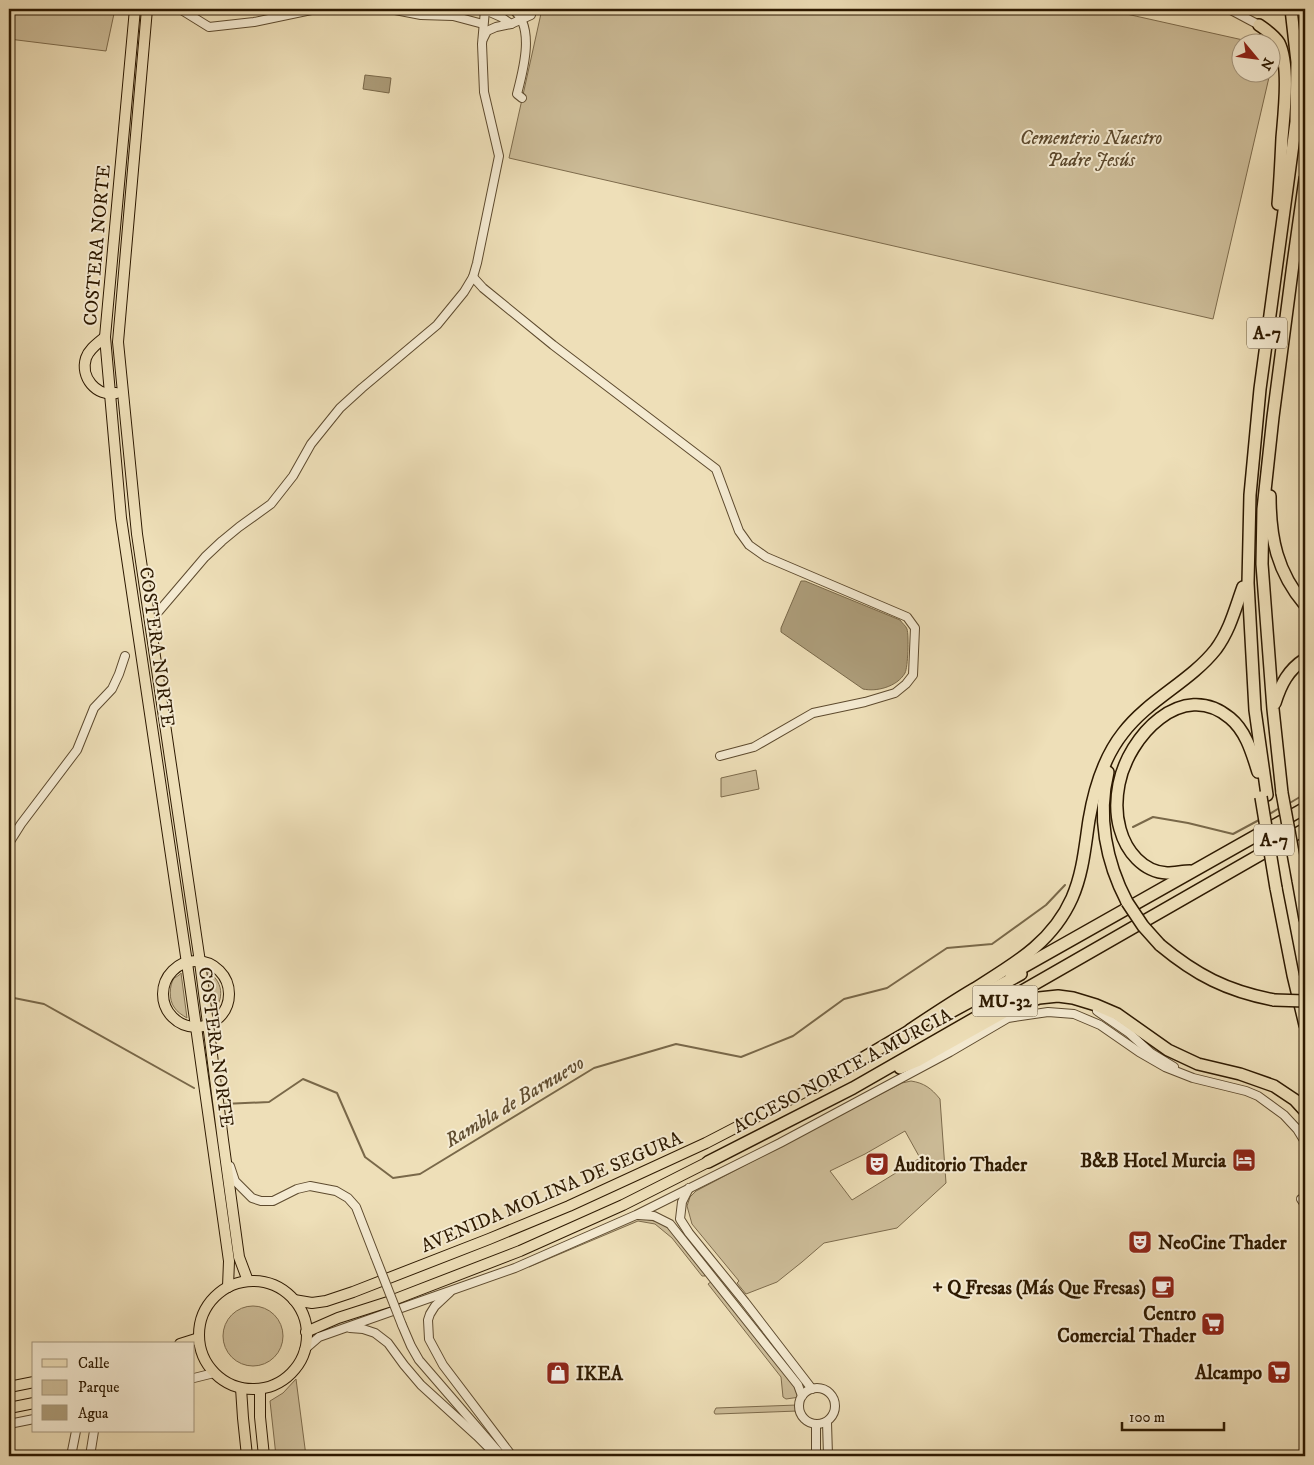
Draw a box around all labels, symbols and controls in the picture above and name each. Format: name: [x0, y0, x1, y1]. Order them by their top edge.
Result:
north arrow: [1232, 32, 1282, 82]
text: N: [1256, 54, 1277, 74]
park label: Cementerio Nuestro Padre Jesús: [1020, 127, 1162, 172]
street label: COSTERA NORTE: [79, 163, 116, 327]
road number: A-7: [1247, 317, 1287, 348]
street label: COSTERA NORTE: [134, 565, 179, 729]
road number: A-7: [1254, 824, 1294, 856]
street label: COSTERA NORTE: [193, 965, 238, 1129]
road number: MU-32: [972, 986, 1038, 1016]
street label: ACCESO NORTE A MURCIA: [729, 1003, 957, 1139]
water label: Rambla de Barnuevo: [440, 1051, 589, 1154]
street label: AVENIDA MOLINA DE SEGURA: [418, 1126, 686, 1258]
hotel icon: B&B Hotel Murcia: [1231, 1147, 1257, 1173]
place label: B&B Hotel Murcia: [1080, 1150, 1227, 1173]
theatre icon: Auditorio Thader: [864, 1151, 890, 1177]
place label: Auditorio Thader: [893, 1154, 1028, 1177]
theatre icon: NeoCine Thader: [1127, 1229, 1153, 1255]
place label: NeoCine Thader: [1158, 1232, 1287, 1255]
cafe icon: + Q Fresas (Más Que Fresas): [1150, 1274, 1176, 1300]
place label: + Q Fresas (Más Que Fresas): [932, 1277, 1146, 1300]
place label: Centro Comercial Thader: [1057, 1303, 1197, 1348]
supermarket icon: Centro Comercial Thader: [1200, 1311, 1226, 1337]
legend: [32, 1342, 195, 1432]
text: Calle: [78, 1354, 110, 1373]
supermarket icon: Alcampo: [1266, 1359, 1292, 1385]
shop icon: IKEA: [545, 1360, 571, 1386]
place label: Alcampo: [1194, 1362, 1262, 1385]
place label: IKEA: [576, 1363, 624, 1386]
text: Parque: [78, 1378, 119, 1397]
scale bar: [1122, 1400, 1224, 1432]
text: Agua: [78, 1404, 109, 1423]
text: 100 m: [1129, 1408, 1165, 1427]

